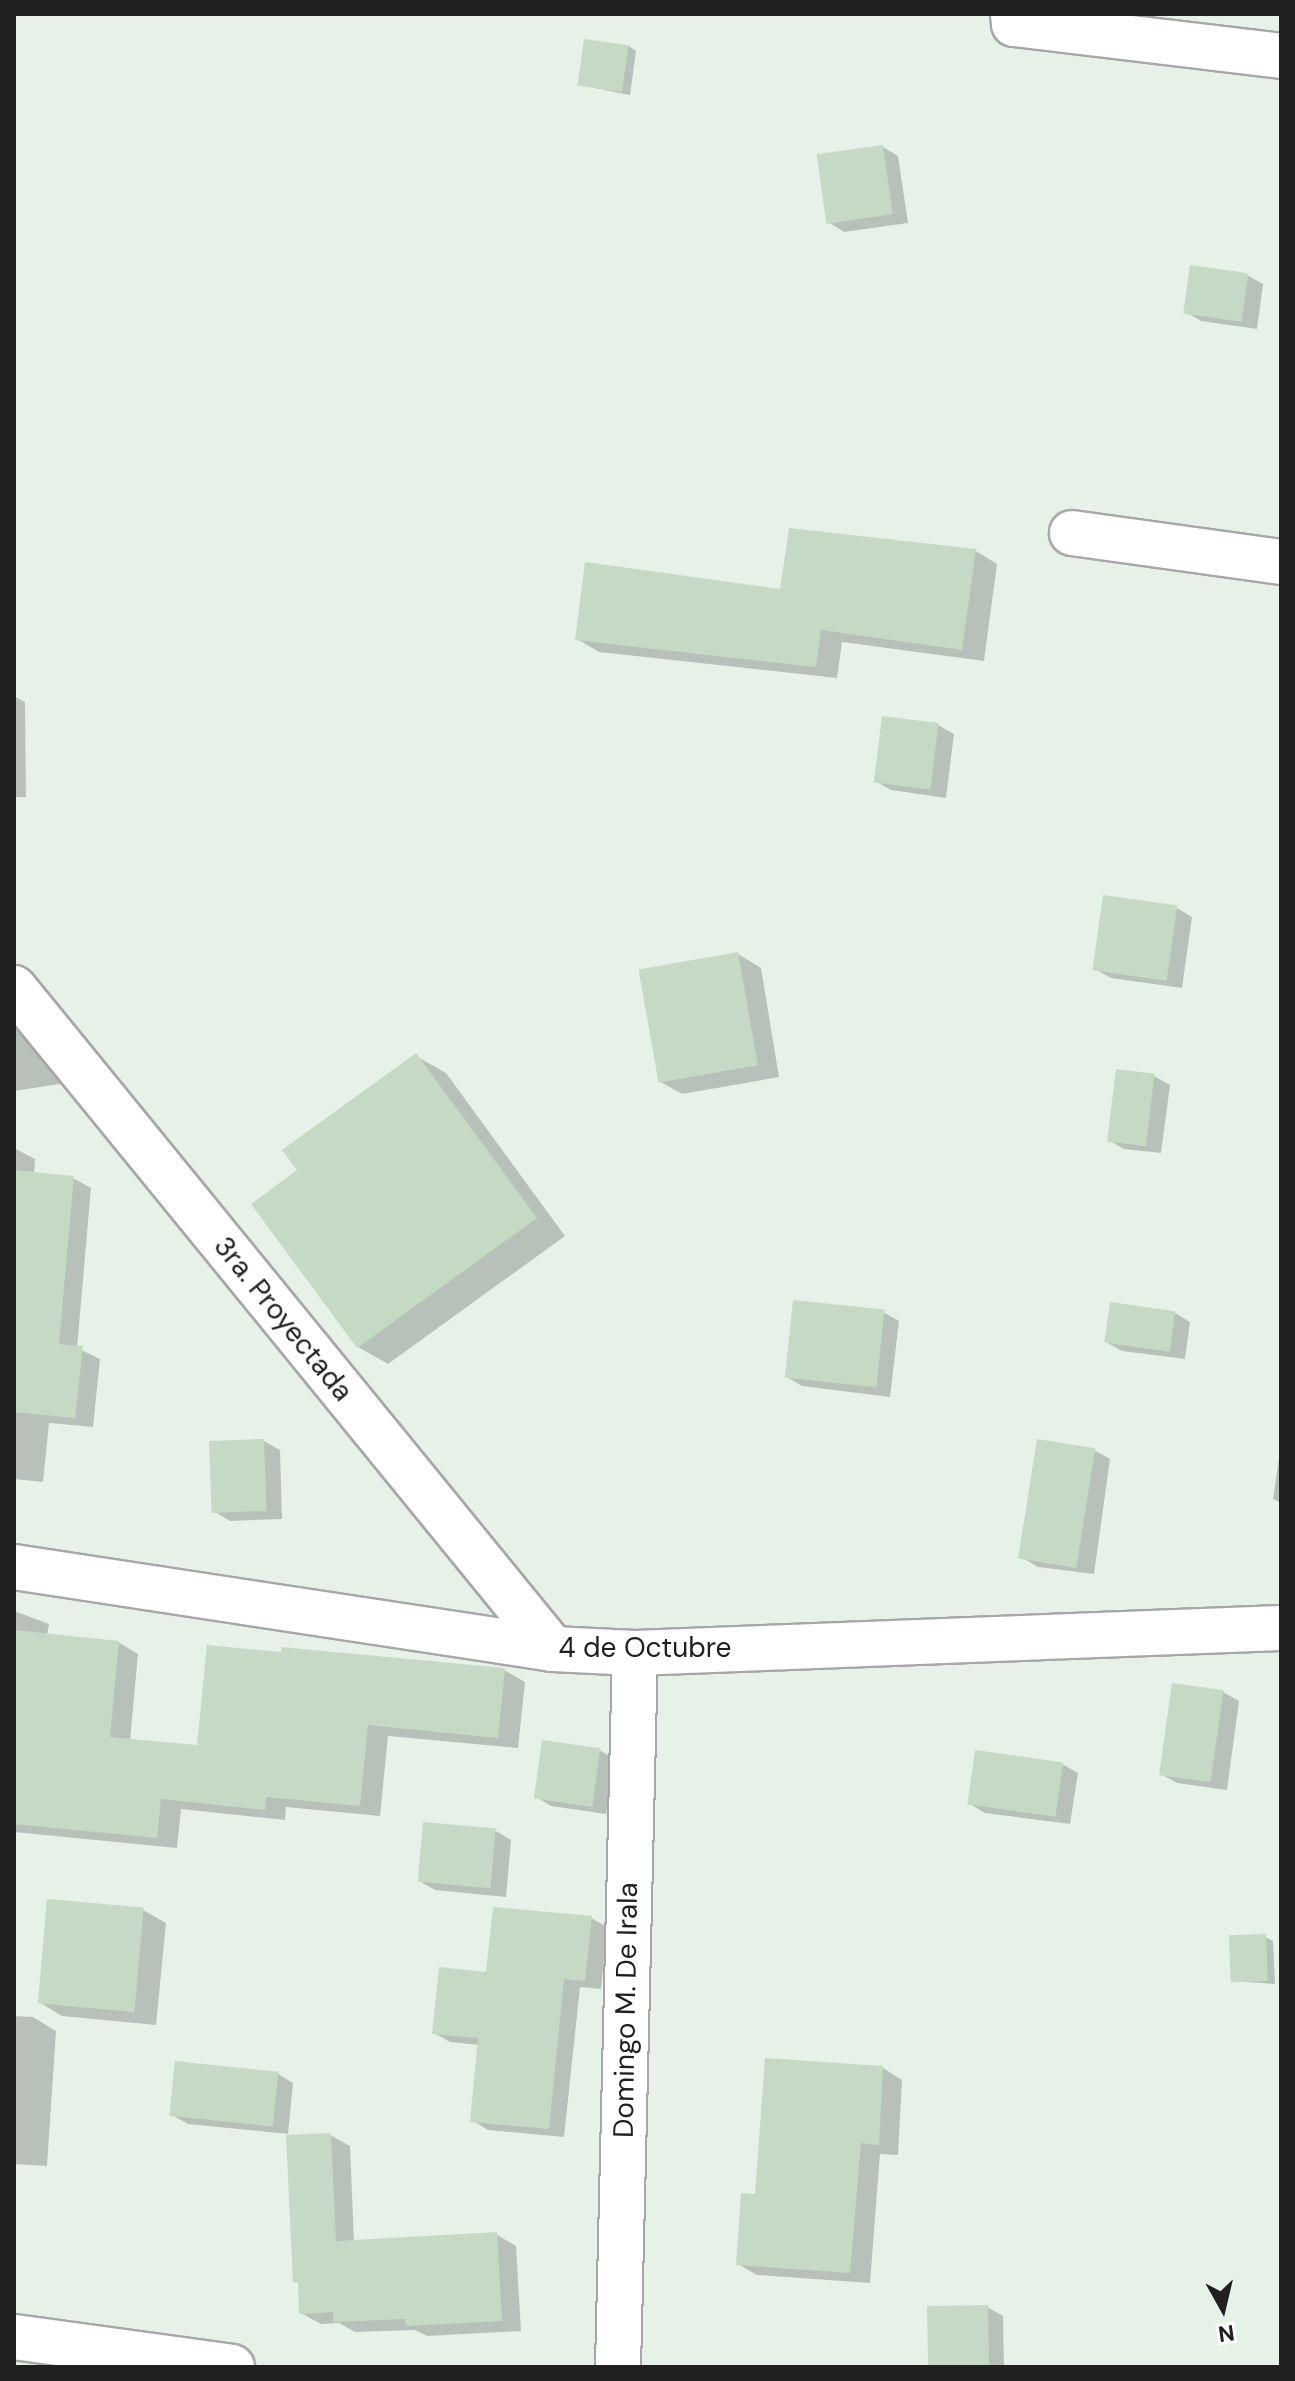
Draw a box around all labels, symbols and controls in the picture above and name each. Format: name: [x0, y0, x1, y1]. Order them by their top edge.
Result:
street label: 3ra. Proyectada: [207, 1230, 359, 1408]
street label: 4 de Octubre: [559, 1631, 731, 1665]
street label: Domingo M. De Irala: [607, 1882, 645, 2138]
north arrow: [1183, 2269, 1263, 2349]
text: N: [1216, 2318, 1236, 2349]

